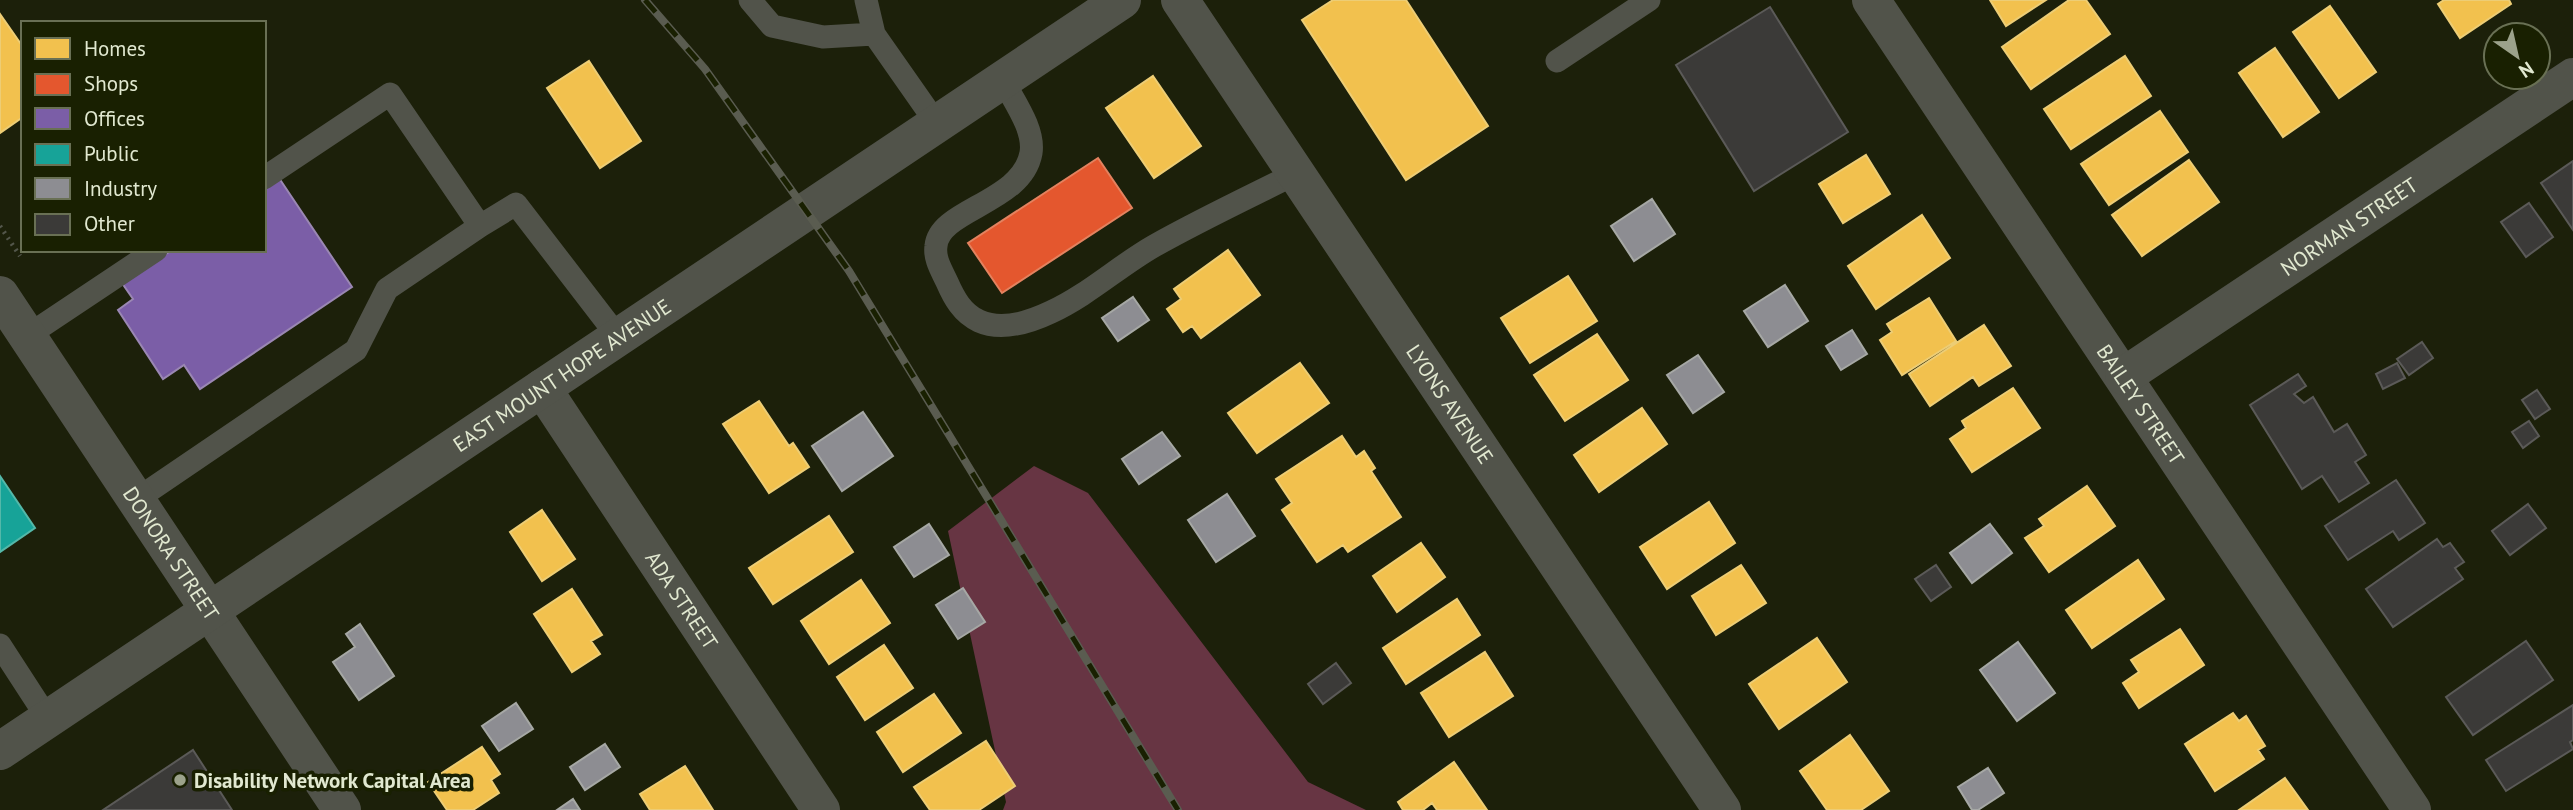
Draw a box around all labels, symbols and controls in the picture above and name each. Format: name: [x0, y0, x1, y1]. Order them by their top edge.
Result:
legend: [21, 21, 266, 252]
north arrow: [2482, 21, 2552, 91]
text: Homes: [84, 35, 146, 62]
text: N: [2515, 57, 2538, 84]
text: Shops: [84, 70, 138, 97]
text: Offices: [84, 105, 145, 132]
text: Public: [84, 140, 139, 167]
street label: NORMAN STREET: [2275, 171, 2423, 282]
text: Industry: [84, 175, 157, 202]
text: Other: [84, 210, 135, 237]
street label: EAST MOUNT HOPE AVENUE: [448, 292, 676, 458]
street label: LYONS AVENUE: [1401, 339, 1500, 469]
street label: BAILEY STREET: [2091, 339, 2191, 470]
street label: DONORA STREET: [117, 481, 226, 626]
street label: ADA STREET: [640, 546, 724, 654]
place label: Disability Network Capital Area: [194, 767, 471, 794]
marker: Disability Network Capital Area: [172, 772, 188, 788]

